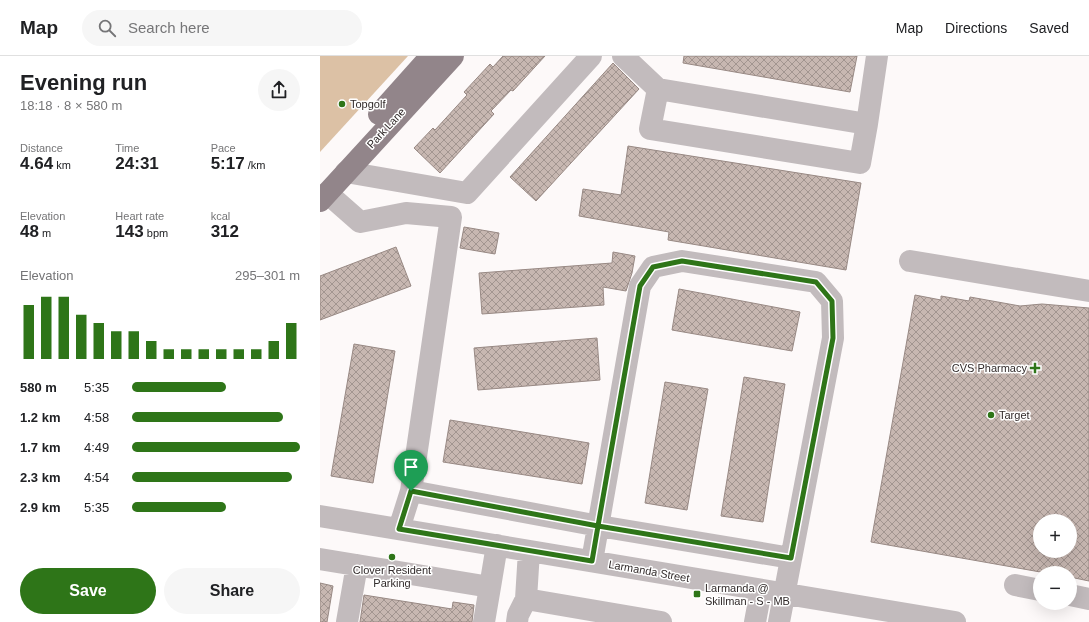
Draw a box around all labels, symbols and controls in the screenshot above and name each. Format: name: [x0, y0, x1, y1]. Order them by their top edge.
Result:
search box: [82, 10, 362, 46]
text: Map: [20, 17, 58, 38]
icon: search: [96, 17, 118, 39]
text: Search here: [128, 19, 210, 36]
text: Map: [896, 20, 923, 36]
text: Directions: [945, 20, 1007, 36]
text: Saved: [1029, 20, 1069, 36]
button: share: [258, 69, 300, 111]
text: Evening run: [20, 70, 147, 95]
text: 18:18 · 8 × 580 m: [20, 98, 122, 113]
place label: Topgolf: [350, 98, 386, 110]
marker: Topgolf: [337, 99, 347, 109]
street label: Park Lane: [365, 106, 407, 150]
text: Distance: [20, 142, 63, 154]
text: Time: [115, 142, 139, 154]
text: Pace: [211, 142, 236, 154]
text: 4.64: [20, 154, 53, 173]
text: 24:31: [115, 154, 159, 173]
text: 5:17: [211, 154, 245, 173]
text: km: [53, 159, 71, 171]
text: /km: [245, 159, 265, 171]
text: Elevation: [20, 210, 65, 222]
text: Heart rate: [115, 210, 164, 222]
text: kcal: [211, 210, 230, 222]
text: 48: [20, 222, 39, 241]
text: 143: [115, 222, 144, 241]
text: 312: [211, 222, 239, 241]
text: m: [39, 227, 51, 239]
text: bpm: [144, 227, 168, 239]
text: Elevation: [20, 268, 73, 283]
text: 295–301 m: [235, 268, 300, 283]
place label: CVS Pharmacy: [952, 362, 1027, 374]
marker: CVS Pharmacy: [1030, 363, 1040, 373]
text: 580 m: [20, 380, 57, 395]
text: 5:35: [84, 380, 109, 395]
place label: Target: [999, 409, 1030, 421]
text: 1.2 km: [20, 410, 60, 425]
text: 4:58: [84, 410, 109, 425]
marker: Target: [986, 410, 996, 420]
text: 1.7 km: [20, 440, 60, 455]
text: 4:49: [84, 440, 109, 455]
pin: [394, 450, 428, 491]
icon: arrive: [400, 456, 422, 478]
text: 2.3 km: [20, 470, 60, 485]
text: 4:54: [84, 470, 109, 485]
text: 2.9 km: [20, 500, 60, 515]
text: 5:35: [84, 500, 109, 515]
map controls: [1033, 514, 1077, 610]
button: +: [1033, 514, 1077, 558]
marker: Clover Resident Parking: [387, 552, 397, 562]
street label: Larmanda Street: [608, 558, 690, 584]
place label: Clover Resident Parking: [353, 564, 431, 589]
button: −: [1033, 566, 1077, 610]
button: Save: [20, 568, 156, 614]
button: Share: [164, 568, 300, 614]
place label: Larmanda @ Skillman - S - MB: [705, 582, 790, 607]
marker: Larmanda @ Skillman - S - MB: [692, 589, 702, 599]

